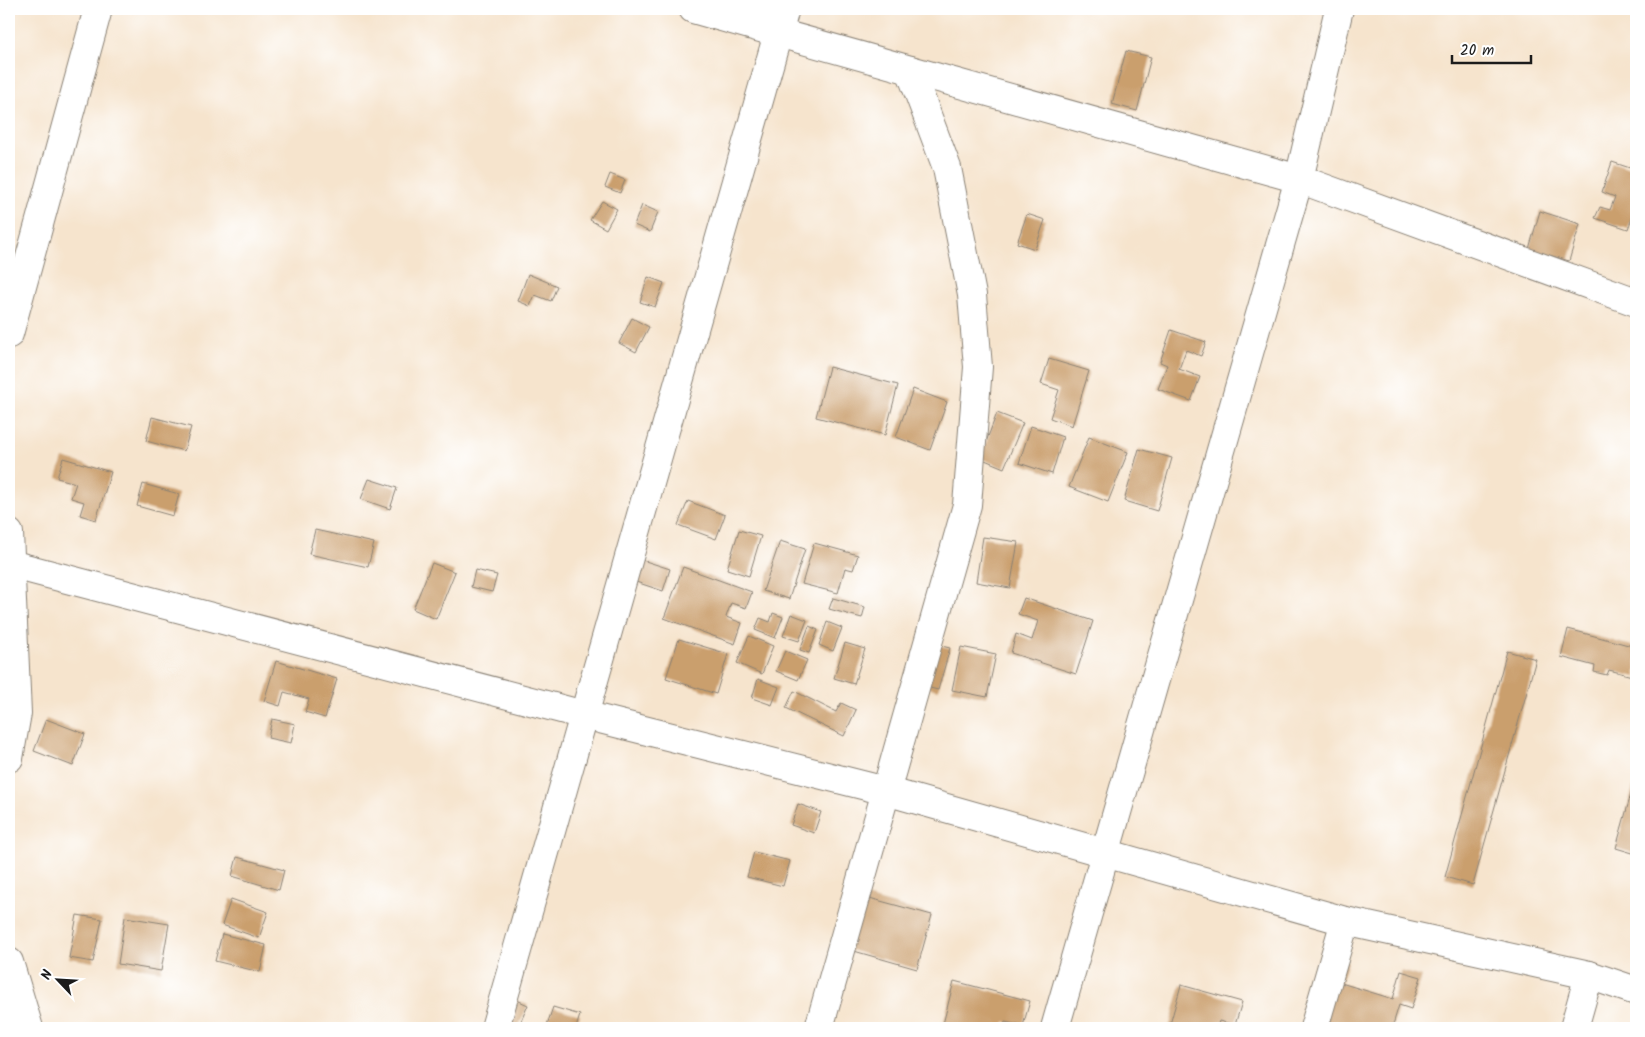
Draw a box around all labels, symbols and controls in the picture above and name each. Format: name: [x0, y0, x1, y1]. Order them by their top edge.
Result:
scale bar: [1452, 32, 1531, 64]
text: 20 m: [1460, 39, 1494, 63]
north arrow: [32, 954, 82, 1004]
text: N: [35, 966, 59, 984]

